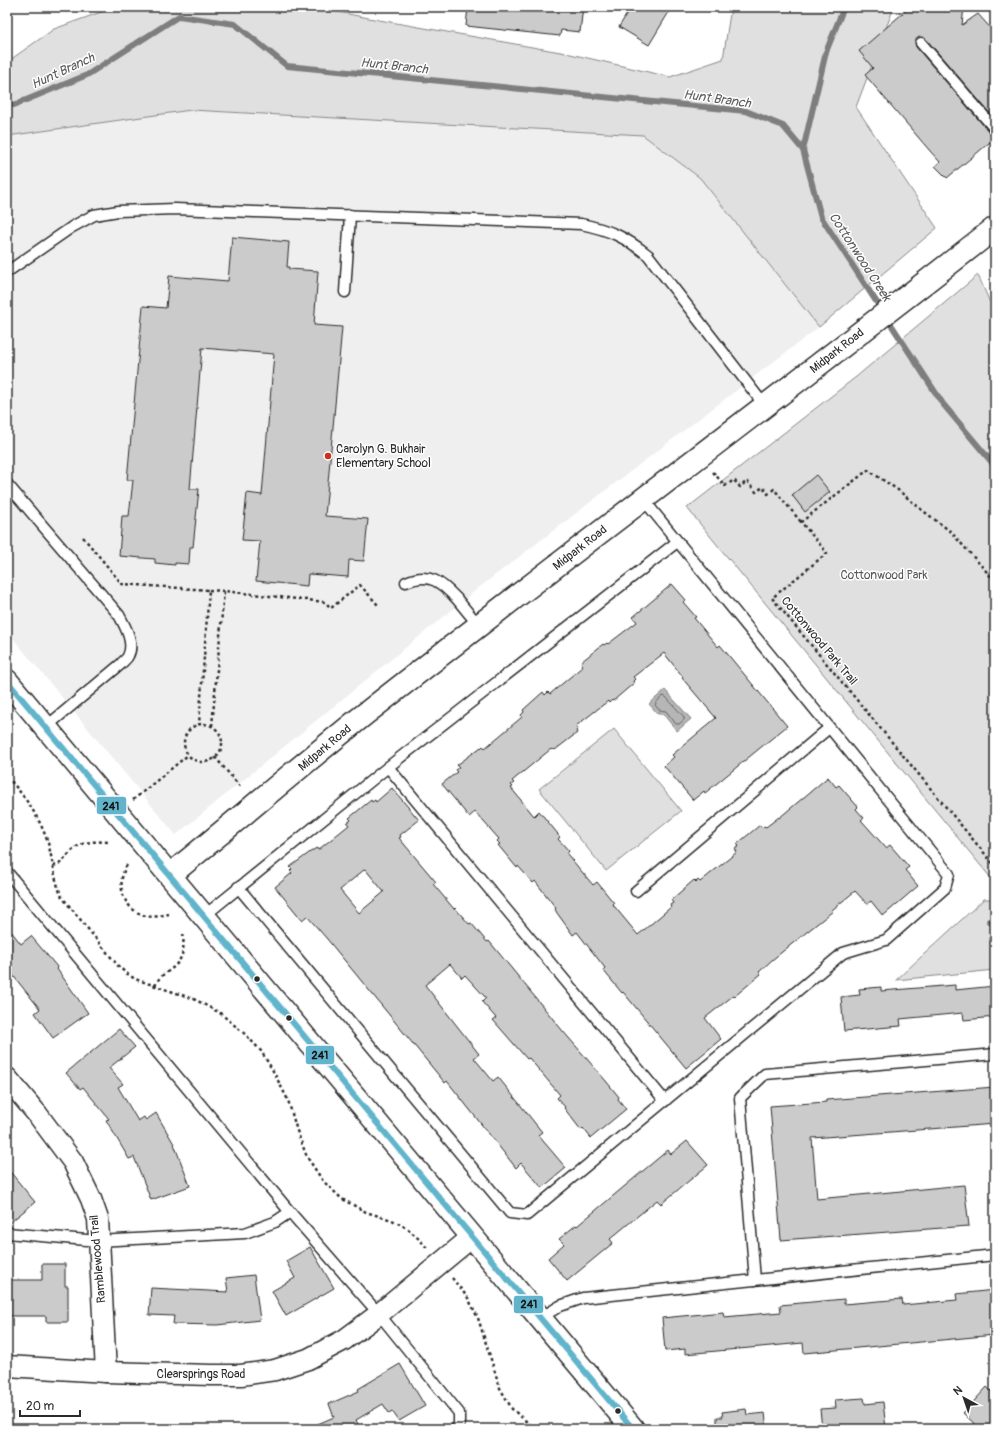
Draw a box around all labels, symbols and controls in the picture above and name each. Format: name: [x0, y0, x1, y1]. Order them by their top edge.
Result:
water label: Hunt Branch: [29, 49, 98, 93]
water label: Hunt Branch: [359, 55, 429, 78]
water label: Hunt Branch: [682, 86, 753, 112]
water label: Cottonwood Creek: [825, 210, 895, 306]
street label: Midpark Road: [807, 325, 867, 377]
place label: Carolyn G. Bukhair Elementary School: [336, 442, 431, 471]
marker: Carolyn G. Bukhair Elementary School: [323, 451, 333, 461]
street label: Midpark Road: [550, 522, 610, 574]
park label: Cottonwood Park: [840, 568, 928, 583]
street label: Cottonwood Park Trail: [778, 594, 860, 688]
street label: Midpark Road: [295, 721, 355, 775]
line badge: 241: [96, 796, 127, 815]
text: 241: [103, 800, 119, 813]
unlabelled marker: [252, 974, 262, 984]
unlabelled marker: [284, 1013, 294, 1023]
line badge: 241: [305, 1045, 335, 1065]
text: 241: [312, 1049, 328, 1062]
street label: Ramblewood Trail: [87, 1214, 109, 1304]
line badge: 241: [513, 1295, 544, 1314]
text: 241: [521, 1298, 537, 1311]
street label: Clearsprings Road: [156, 1367, 246, 1382]
north arrow: [944, 1378, 984, 1418]
text: N: [951, 1383, 965, 1398]
scale bar: [20, 1392, 80, 1418]
text: 20 m: [26, 1399, 55, 1414]
unlabelled marker: [613, 1406, 623, 1416]

